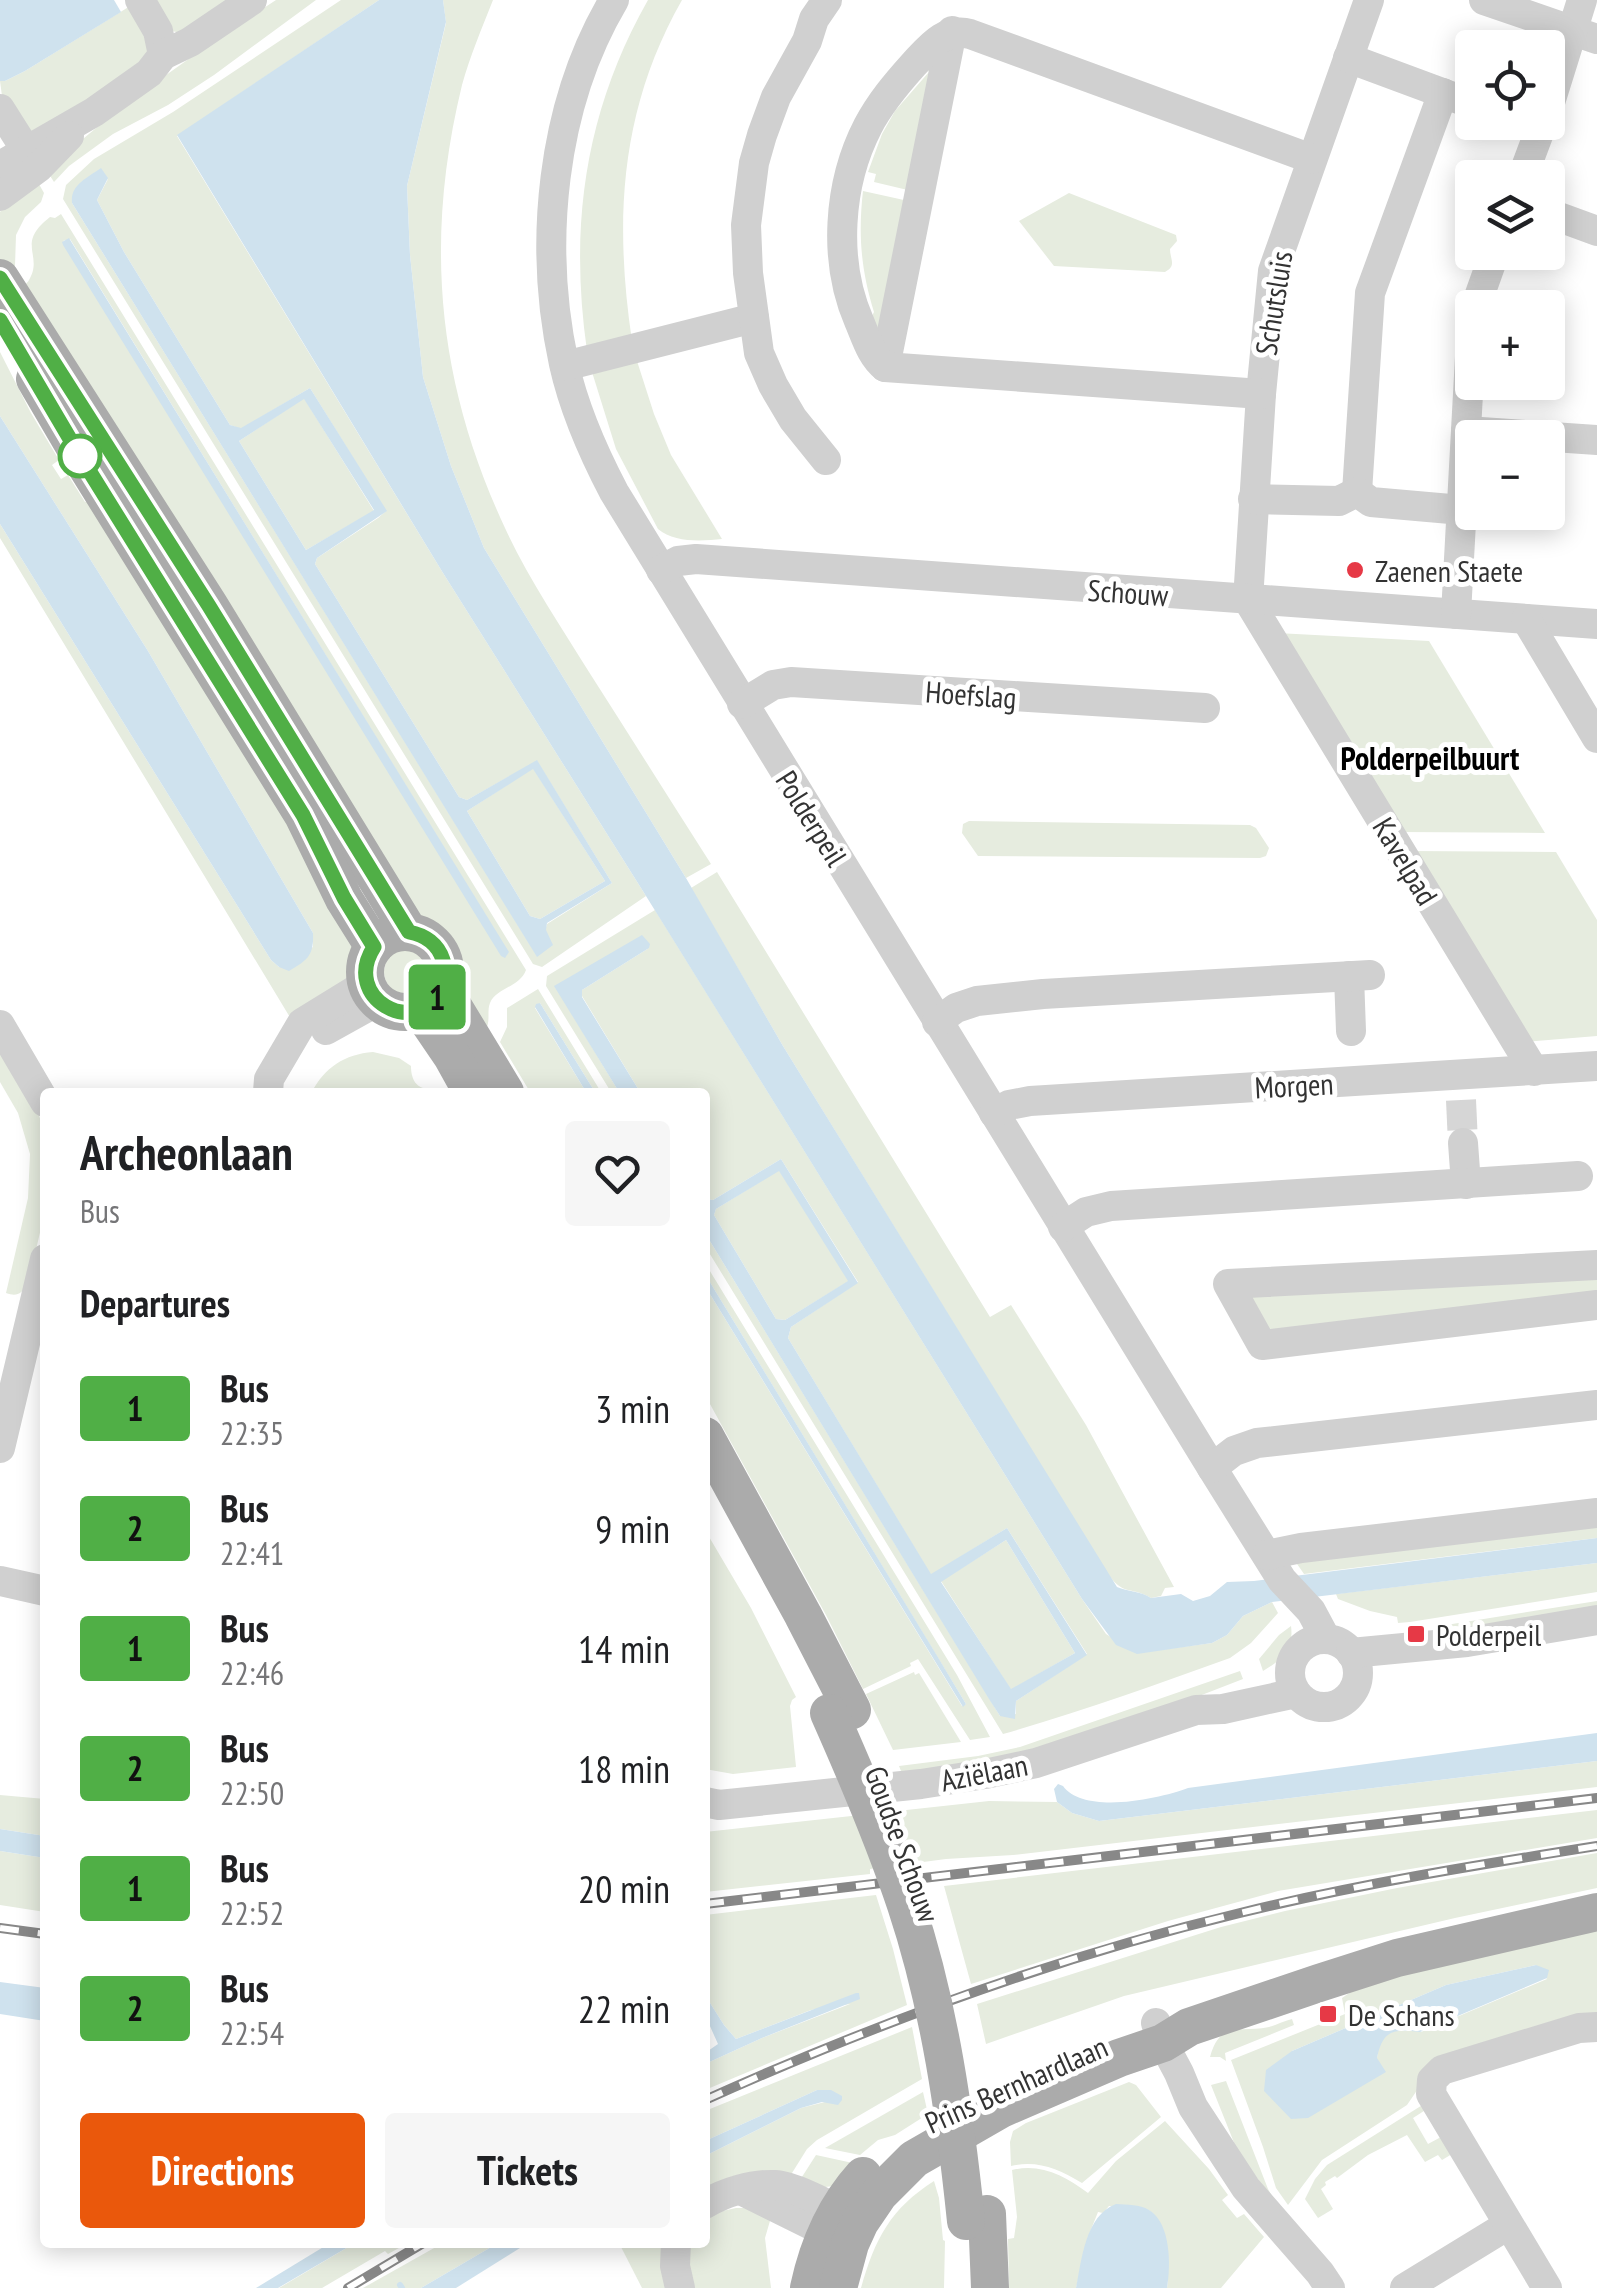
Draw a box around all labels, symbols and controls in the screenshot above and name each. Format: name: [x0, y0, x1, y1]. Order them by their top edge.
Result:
map controls: [1455, 30, 1565, 530]
button: locate: [1455, 30, 1565, 140]
button: layers: [1455, 160, 1565, 270]
street label: Schutsluis: [1246, 248, 1300, 358]
button: +: [1455, 290, 1565, 400]
button: −: [1455, 420, 1565, 530]
unlabelled marker: [59, 435, 101, 477]
place label: Zaenen Staete: [1375, 551, 1523, 590]
marker: Zaenen Staete: [1344, 559, 1366, 581]
street label: Schouw: [1087, 570, 1170, 614]
street label: Hoefslag: [924, 671, 1018, 717]
district label: Polderpeilbuurt: [1341, 737, 1520, 779]
street label: Polderpeil: [768, 763, 856, 873]
street label: Kavelpad: [1365, 810, 1447, 912]
line badge: 1: [404, 964, 470, 1030]
text: 1: [429, 974, 445, 1020]
street label: Morgen: [1254, 1063, 1334, 1107]
text: Archeonlaan: [80, 1121, 293, 1183]
button: heart: [565, 1121, 670, 1226]
text: Bus: [80, 1190, 120, 1232]
text: Departures: [80, 1278, 230, 1327]
text: Bus: [220, 1363, 269, 1412]
text: 3 min: [595, 1384, 670, 1433]
text: 1: [127, 1385, 143, 1431]
text: 22:35: [220, 1412, 284, 1454]
text: Bus: [220, 1483, 269, 1532]
text: 9 min: [595, 1504, 670, 1553]
text: 2: [127, 1505, 143, 1551]
text: 22:41: [220, 1532, 284, 1574]
text: Bus: [220, 1603, 269, 1652]
place label: Polderpeil: [1436, 1615, 1541, 1654]
marker: Polderpeil: [1405, 1623, 1427, 1645]
text: 14 min: [578, 1624, 670, 1673]
text: 1: [127, 1625, 143, 1671]
text: 22:46: [220, 1652, 284, 1694]
text: Bus: [220, 1723, 269, 1772]
text: 18 min: [578, 1744, 670, 1793]
text: 2: [127, 1745, 143, 1791]
street label: Aziëlaan: [937, 1745, 1031, 1799]
street label: Goudse Schouw: [857, 1761, 949, 1928]
text: 22:50: [220, 1772, 284, 1814]
text: Bus: [220, 1843, 269, 1892]
text: 20 min: [578, 1864, 670, 1913]
text: 1: [127, 1865, 143, 1911]
text: 22:52: [220, 1892, 284, 1934]
text: Bus: [220, 1963, 269, 2012]
text: 22 min: [578, 1984, 670, 2033]
text: 2: [127, 1985, 143, 2031]
place label: De Schans: [1348, 1995, 1455, 2034]
marker: De Schans: [1317, 2003, 1339, 2025]
text: 22:54: [220, 2012, 284, 2054]
street label: Prins Bernhardlaan: [919, 2026, 1113, 2142]
button: Directions: [80, 2113, 365, 2228]
button: Tickets: [385, 2113, 670, 2228]

